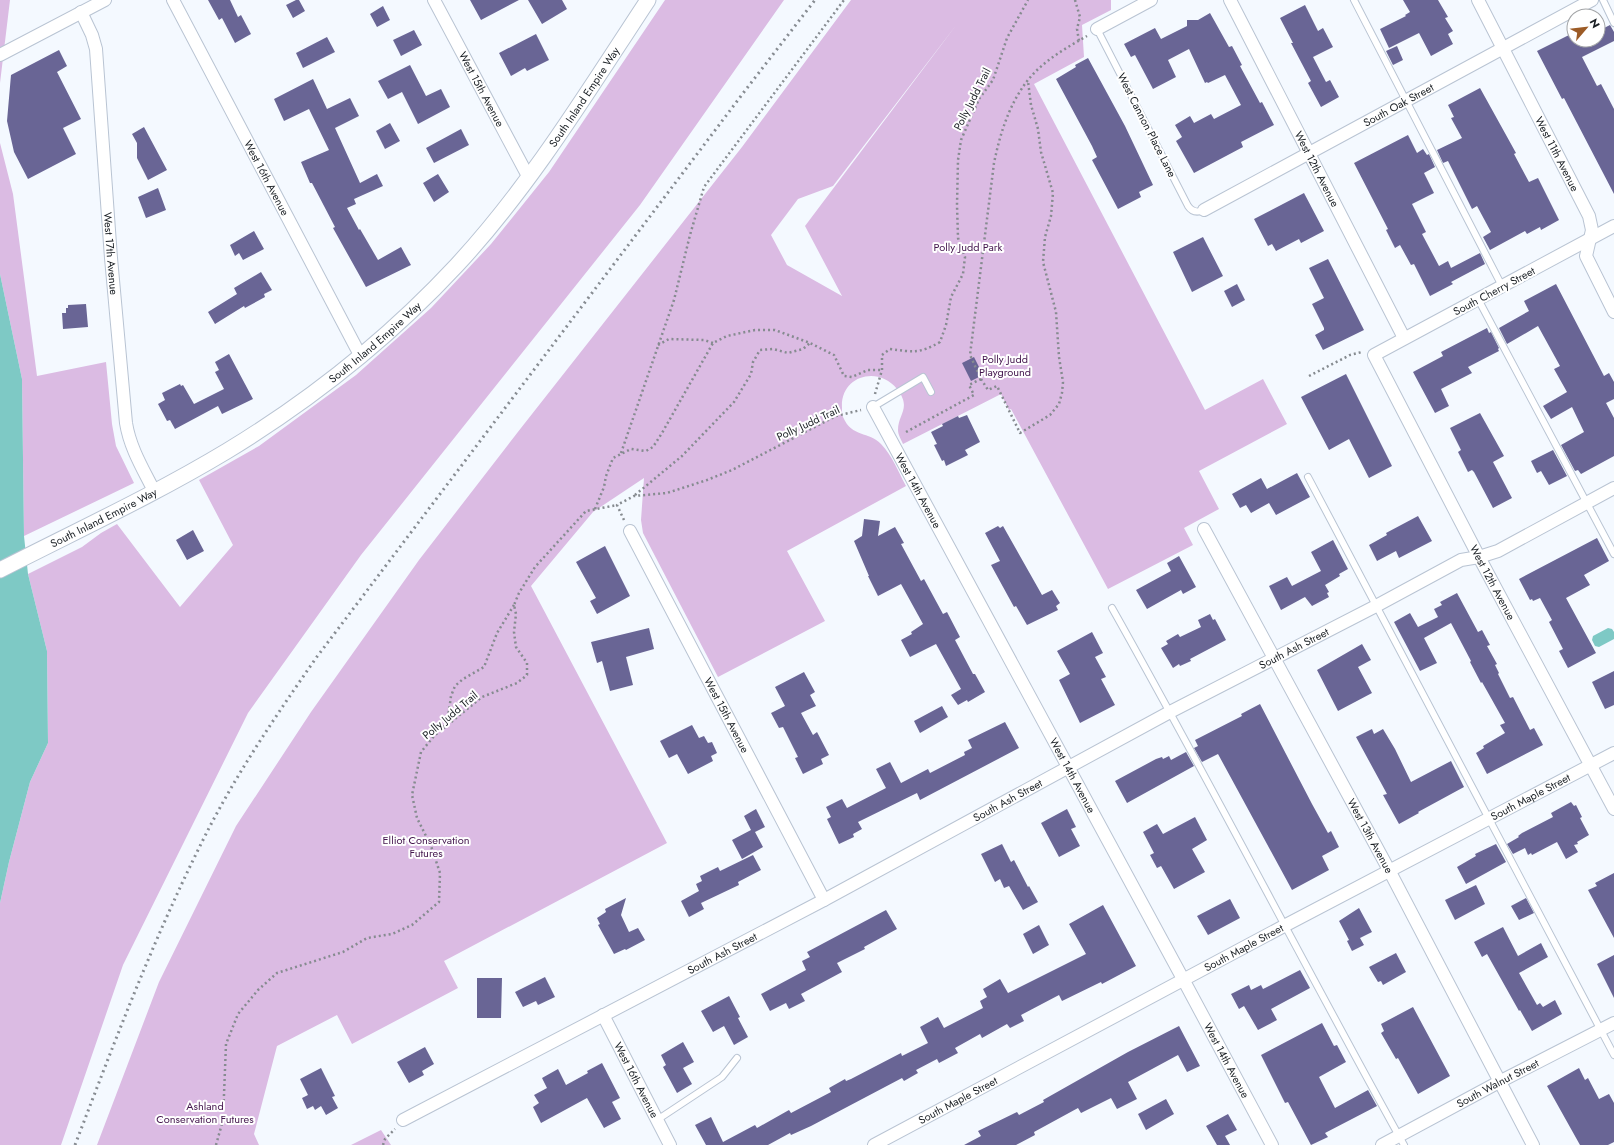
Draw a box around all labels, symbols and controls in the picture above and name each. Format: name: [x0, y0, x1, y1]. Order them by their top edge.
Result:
north arrow: [1566, 8, 1606, 48]
text: N: [1586, 16, 1604, 31]
street label: South Inland Empire Way: [545, 44, 623, 150]
street label: West 15th Avenue: [455, 49, 508, 130]
street label: Polly Judd Trail: [949, 65, 995, 133]
street label: West Cannon Place Lane: [1114, 70, 1180, 180]
street label: South Oak Street: [1360, 79, 1437, 130]
street label: West 11th Avenue: [1531, 114, 1583, 194]
street label: West 12th Avenue: [1291, 128, 1343, 210]
street label: West 16th Avenue: [240, 137, 293, 219]
street label: West 17th Avenue: [100, 212, 122, 296]
park label: Polly Judd Park: [934, 239, 1003, 255]
street label: South Cherry Street: [1450, 262, 1538, 319]
street label: South Inland Empire Way: [325, 298, 425, 387]
park label: Polly Judd Playground: [979, 351, 1031, 380]
street label: Polly Judd Trail: [774, 401, 842, 445]
street label: West 14th Avenue: [891, 450, 945, 531]
street label: South Inland Empire Way: [47, 484, 160, 551]
street label: West 12th Avenue: [1466, 542, 1520, 623]
street label: South Ash Street: [1256, 623, 1332, 673]
street label: West 15th Avenue: [700, 675, 753, 756]
street label: Polly Judd Trail: [419, 687, 481, 743]
street label: West 14th Avenue: [1046, 735, 1100, 816]
street label: South Maple Street: [1488, 769, 1573, 824]
street label: South Ash Street: [970, 775, 1045, 826]
street label: West 13th Avenue: [1344, 795, 1397, 876]
park label: Elliot Conservation Futures: [383, 832, 469, 861]
street label: South Maple Street: [1201, 920, 1286, 975]
street label: South Ash Street: [684, 928, 760, 978]
street label: West 14th Avenue: [1200, 1020, 1254, 1101]
street label: West 16th Avenue: [610, 1039, 663, 1121]
street label: South Walnut Street: [1454, 1055, 1542, 1112]
street label: South Maple Street: [915, 1072, 1001, 1128]
park label: Ashland Conservation Futures: [156, 1098, 254, 1127]

